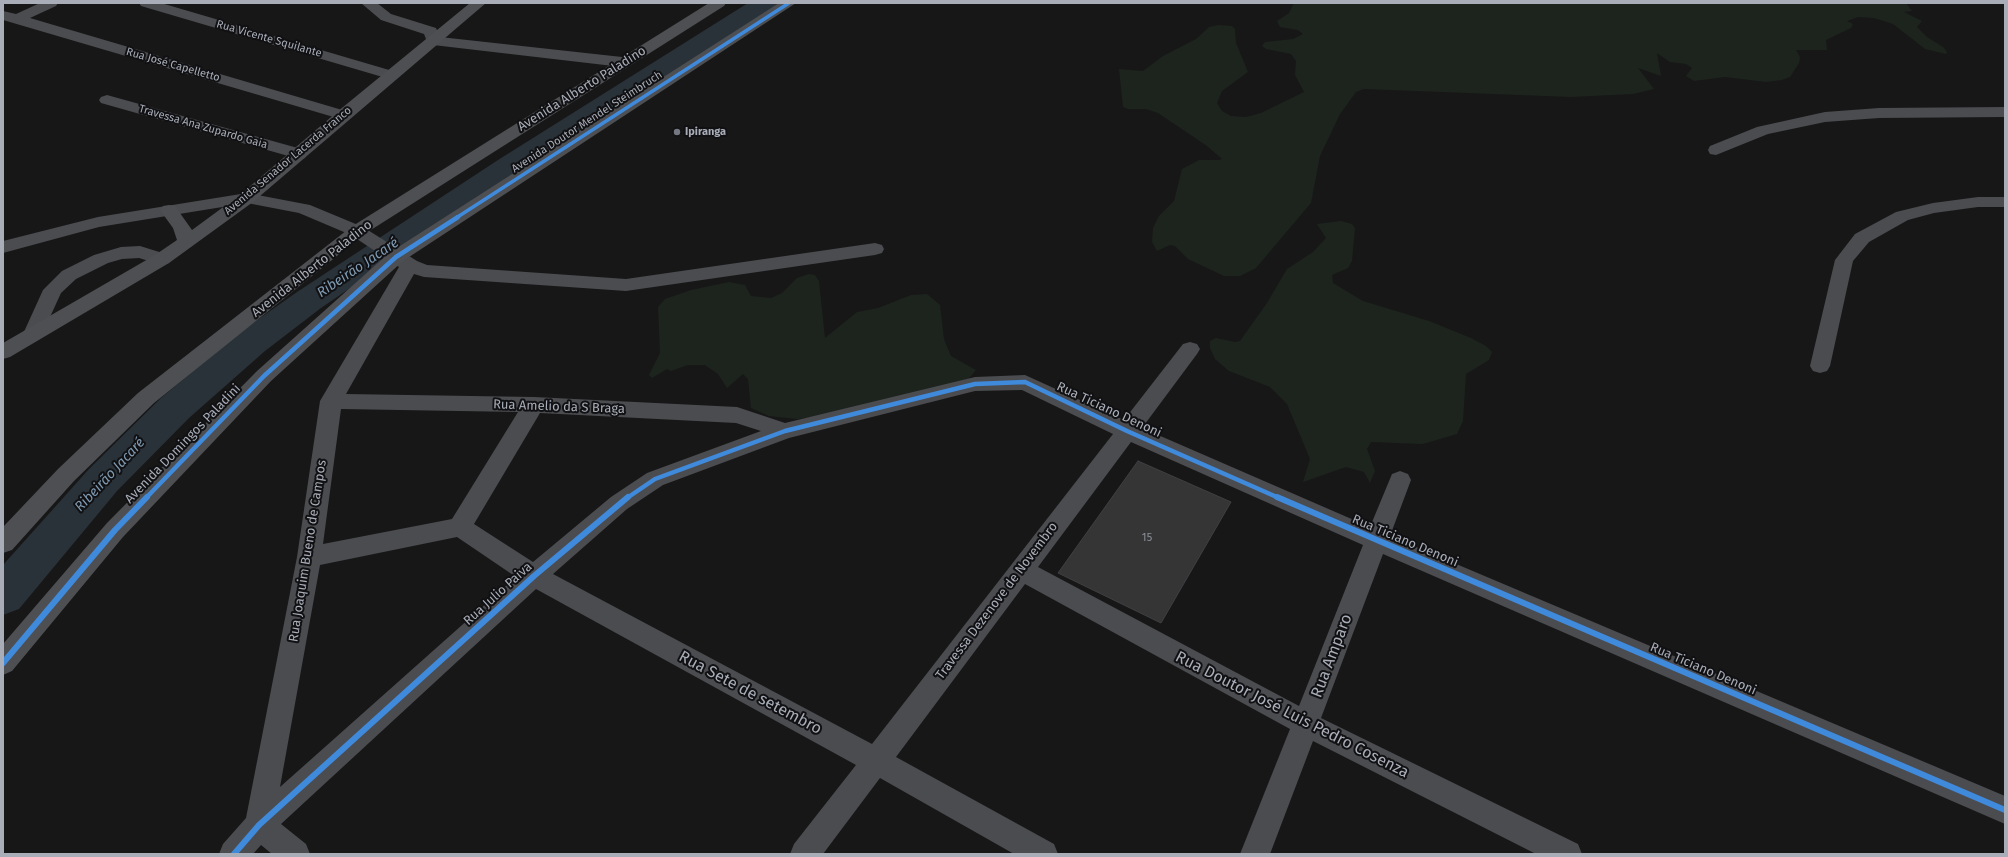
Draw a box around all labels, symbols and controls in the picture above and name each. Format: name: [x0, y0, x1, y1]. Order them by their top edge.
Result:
street label: Rua Vicente Squilante: [215, 18, 323, 60]
street label: Avenida Alberto Paladino: [515, 43, 649, 135]
street label: Rua José Capelletto: [125, 45, 221, 85]
street label: Avenida Doutor Mendel Steimbruch: [509, 68, 665, 176]
street label: Travessa Ana Zupardo Gaia: [137, 102, 269, 152]
street label: Avenida Senador Lacerda Franco: [222, 104, 354, 218]
place label: Ipiranga: [685, 125, 726, 139]
marker: Ipiranga: [672, 127, 682, 137]
street label: Avenida Alberto Paladino: [249, 217, 375, 321]
water label: Ribeirão Jacaré: [314, 235, 402, 301]
street label: Rua Ticiano Denoni: [1054, 379, 1164, 441]
street label: Avenida Domingos Paladini: [122, 381, 244, 507]
street label: Rua Amelio da S Braga: [493, 397, 625, 417]
water label: Ribeirão Jacaré: [72, 435, 148, 515]
street label: Rua Joaquim Bueno de Campos: [286, 459, 330, 643]
street label: Rua Ticiano Denoni: [1350, 512, 1460, 570]
street label: Travessa Dezenove de Novembro: [933, 519, 1061, 683]
house number: 15: [1142, 531, 1152, 545]
street label: Rua Julio Paiva: [461, 559, 535, 629]
street label: Rua Amparo: [1307, 612, 1357, 700]
street label: Rua Ticiano Denoni: [1648, 640, 1758, 698]
street label: Rua Sete de setembro: [675, 647, 825, 739]
street label: Rua Doutor José Luis Pedro Cosenza: [1172, 648, 1412, 782]

